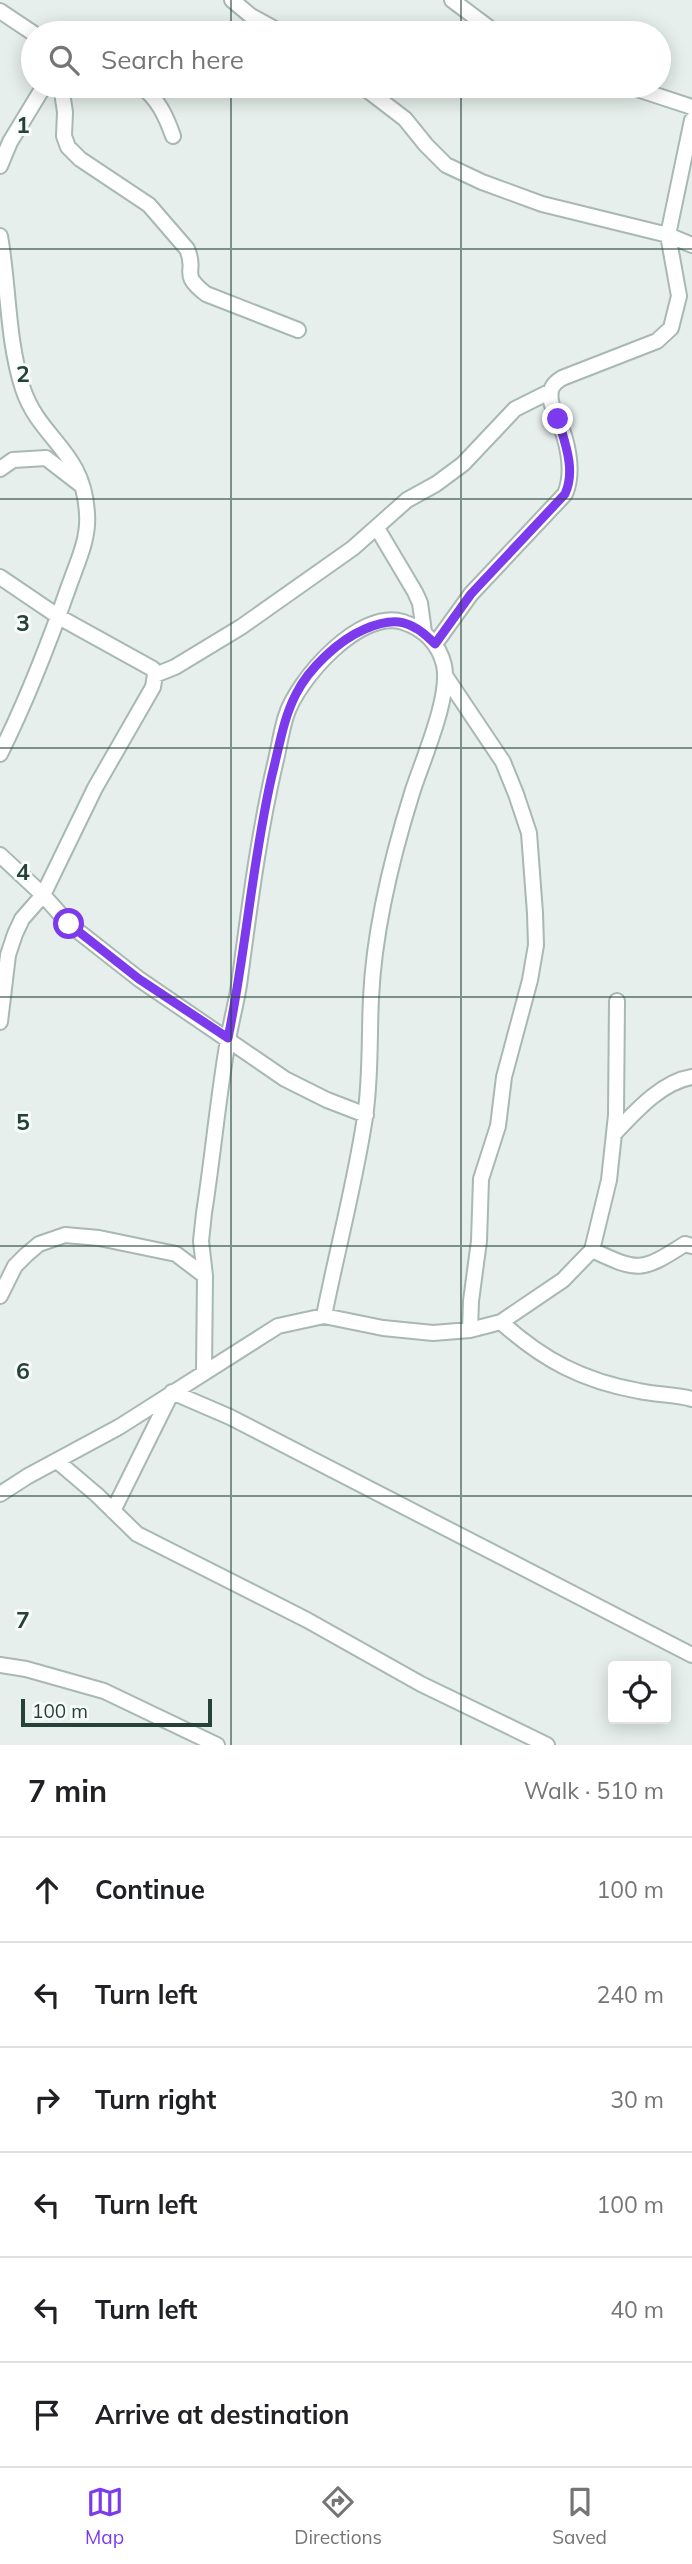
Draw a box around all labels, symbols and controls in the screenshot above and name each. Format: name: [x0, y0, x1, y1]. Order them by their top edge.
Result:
search box: [21, 21, 671, 98]
icon: search: [45, 41, 83, 79]
text: Search here: [101, 43, 244, 76]
text: 1: [16, 110, 30, 139]
text: 2: [16, 359, 30, 388]
route end: [542, 403, 573, 434]
text: 3: [16, 608, 30, 637]
text: 4: [16, 857, 30, 886]
route start: [53, 908, 84, 939]
text: 5: [16, 1107, 30, 1136]
text: 6: [16, 1356, 30, 1385]
text: 7: [16, 1605, 30, 1634]
map controls: [608, 1661, 671, 1724]
button: locate: [608, 1661, 671, 1724]
scale bar: [21, 1696, 212, 1728]
text: 100 m: [32, 1699, 88, 1723]
text: 7 min: [28, 1772, 107, 1810]
text: Walk · 510 m: [524, 1776, 664, 1805]
icon: ahead: [28, 1871, 66, 1909]
text: Continue: [95, 1873, 205, 1906]
text: 100 m: [596, 1875, 664, 1904]
icon: left: [28, 1976, 66, 2014]
text: Turn left: [95, 1978, 197, 2011]
text: 240 m: [596, 1980, 664, 2009]
icon: right: [28, 2081, 66, 2119]
text: Turn right: [95, 2083, 216, 2116]
text: 30 m: [610, 2085, 664, 2114]
icon: left: [28, 2186, 66, 2224]
text: Turn left: [95, 2188, 197, 2221]
text: 100 m: [596, 2190, 664, 2219]
icon: left: [28, 2291, 66, 2329]
text: Turn left: [95, 2293, 197, 2326]
text: 40 m: [610, 2295, 664, 2324]
icon: arrive: [28, 2396, 66, 2434]
text: Arrive at destination: [95, 2398, 350, 2431]
tab: Map: [85, 2483, 124, 2549]
tab: Directions: [294, 2483, 382, 2549]
tab: Saved: [552, 2483, 607, 2549]

